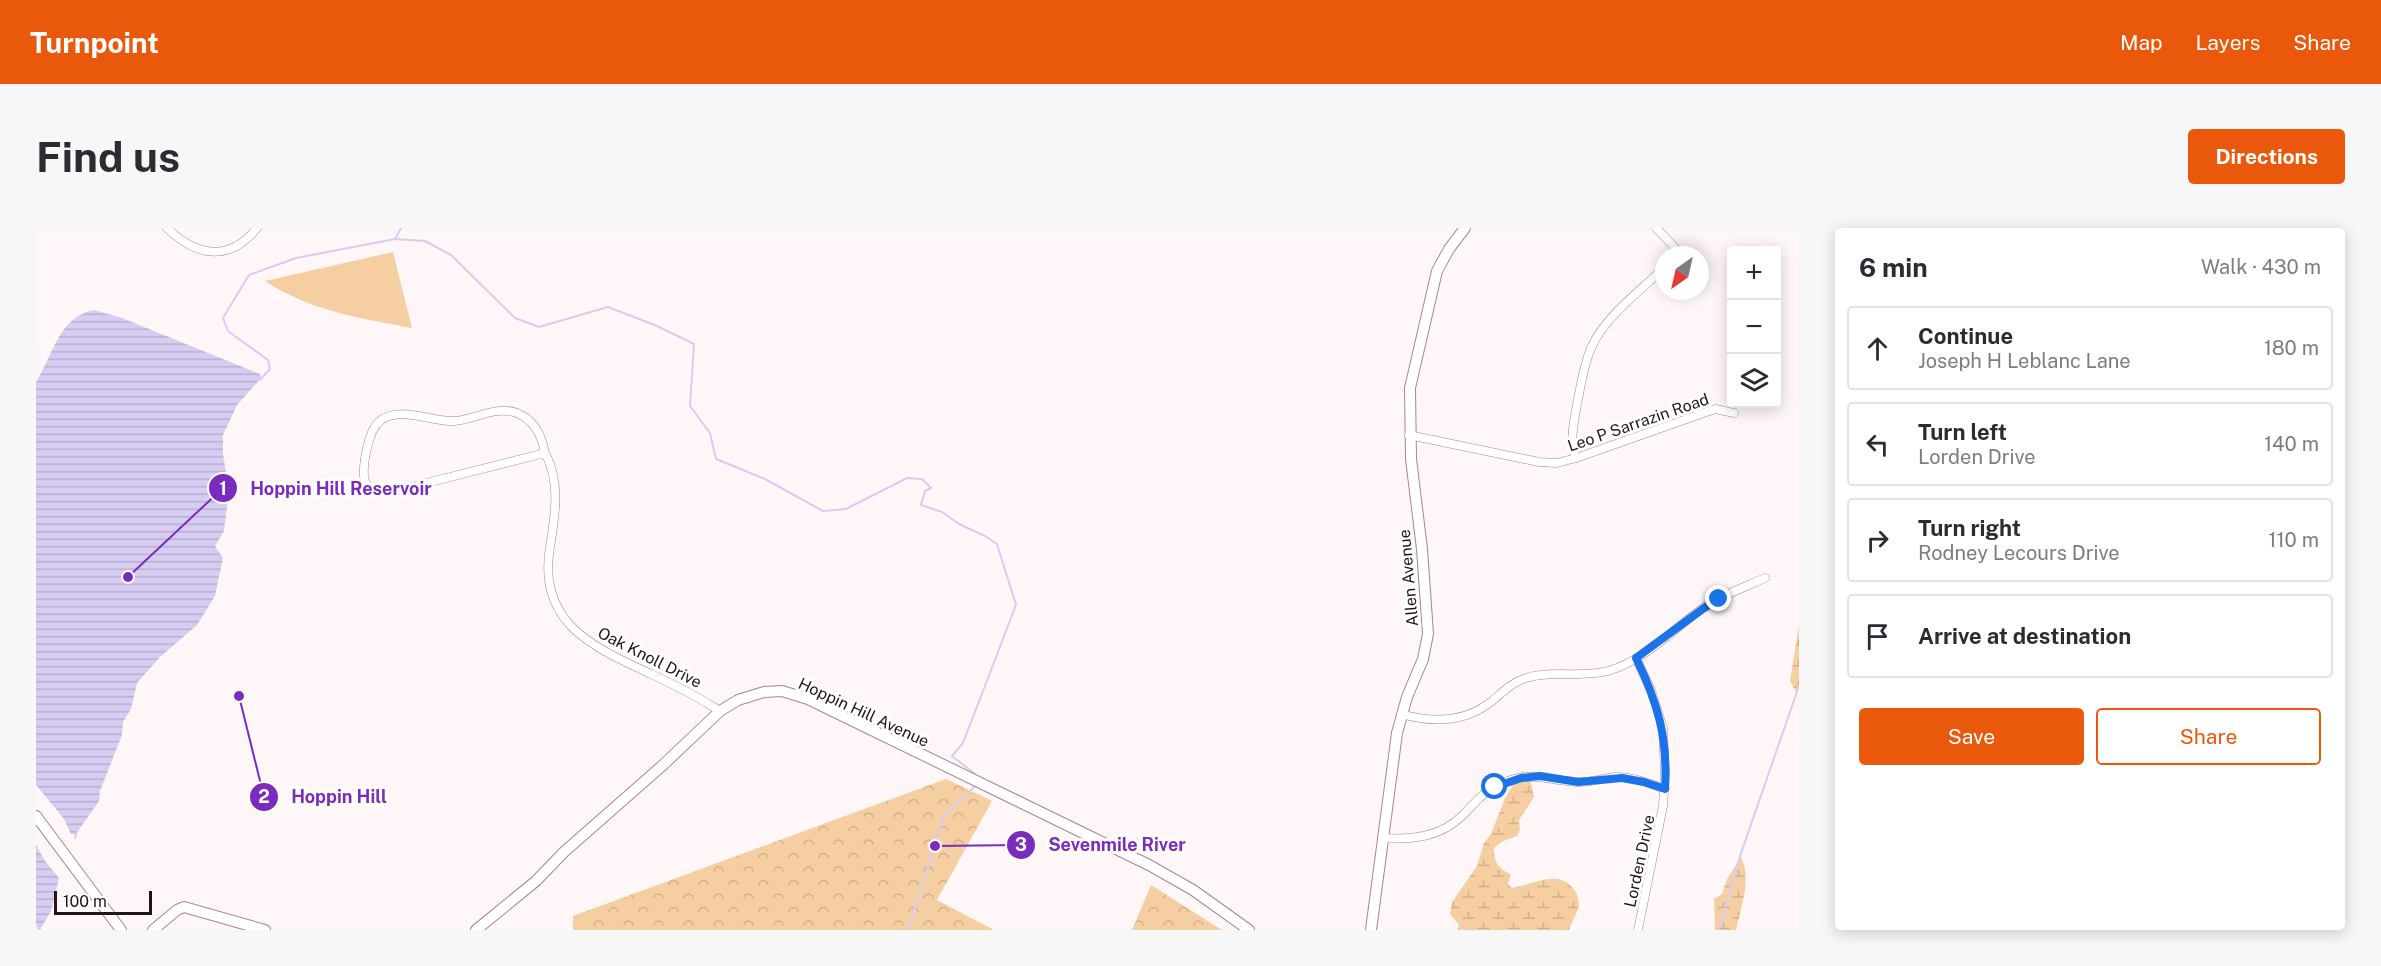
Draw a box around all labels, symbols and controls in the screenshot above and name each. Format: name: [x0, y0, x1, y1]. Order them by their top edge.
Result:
text: Turnpoint: [30, 26, 159, 59]
text: Map: [2120, 30, 2163, 55]
text: Layers: [2196, 30, 2260, 55]
text: Share: [2293, 30, 2351, 55]
button: Directions: [2188, 129, 2345, 184]
text: Find us: [36, 132, 180, 181]
north arrow: [1655, 246, 1709, 300]
map controls: [1727, 246, 1781, 408]
button: +: [1727, 246, 1781, 300]
text: 6 min: [1859, 252, 1928, 283]
text: Walk · 430 m: [2201, 255, 2321, 279]
button: −: [1727, 300, 1781, 354]
text: Continue: [1918, 323, 2013, 349]
icon: ahead: [1861, 332, 1894, 365]
text: 180 m: [2264, 336, 2319, 360]
text: Joseph H Leblanc Lane: [1918, 349, 2131, 373]
button: layers: [1727, 354, 1781, 408]
street label: Leo P Sarrazin Road: [1565, 389, 1711, 456]
text: Turn left: [1918, 419, 2007, 445]
icon: left: [1861, 428, 1894, 461]
text: 140 m: [2264, 432, 2319, 456]
text: Lorden Drive: [1918, 445, 2036, 469]
callout: Hoppin Hill Reservoir: [208, 470, 443, 506]
text: 1: [219, 478, 227, 499]
text: Hoppin Hill Reservoir: [250, 478, 432, 499]
text: Turn right: [1918, 515, 2021, 541]
icon: right: [1861, 524, 1894, 557]
text: 110 m: [2268, 528, 2319, 552]
street label: Allen Avenue: [1395, 529, 1422, 627]
text: Rodney Lecours Drive: [1918, 541, 2120, 565]
route end: [1705, 585, 1731, 611]
icon: arrive: [1861, 620, 1894, 653]
street label: Oak Knoll Drive: [595, 623, 705, 692]
text: Arrive at destination: [1918, 623, 2131, 649]
street label: Hoppin Hill Avenue: [795, 674, 932, 751]
button: Save: [1859, 708, 2084, 765]
button: Share: [2096, 708, 2321, 765]
route start: [1481, 773, 1507, 799]
callout: Hoppin Hill: [249, 779, 399, 815]
text: 2: [258, 786, 270, 807]
text: Hoppin Hill: [291, 786, 387, 807]
street label: Lorden Drive: [1620, 813, 1659, 909]
callout: Sevenmile River: [1006, 827, 1198, 863]
text: 3: [1015, 834, 1027, 855]
text: Sevenmile River: [1048, 834, 1186, 855]
scale bar: [54, 888, 152, 916]
text: 100 m: [63, 892, 107, 911]

